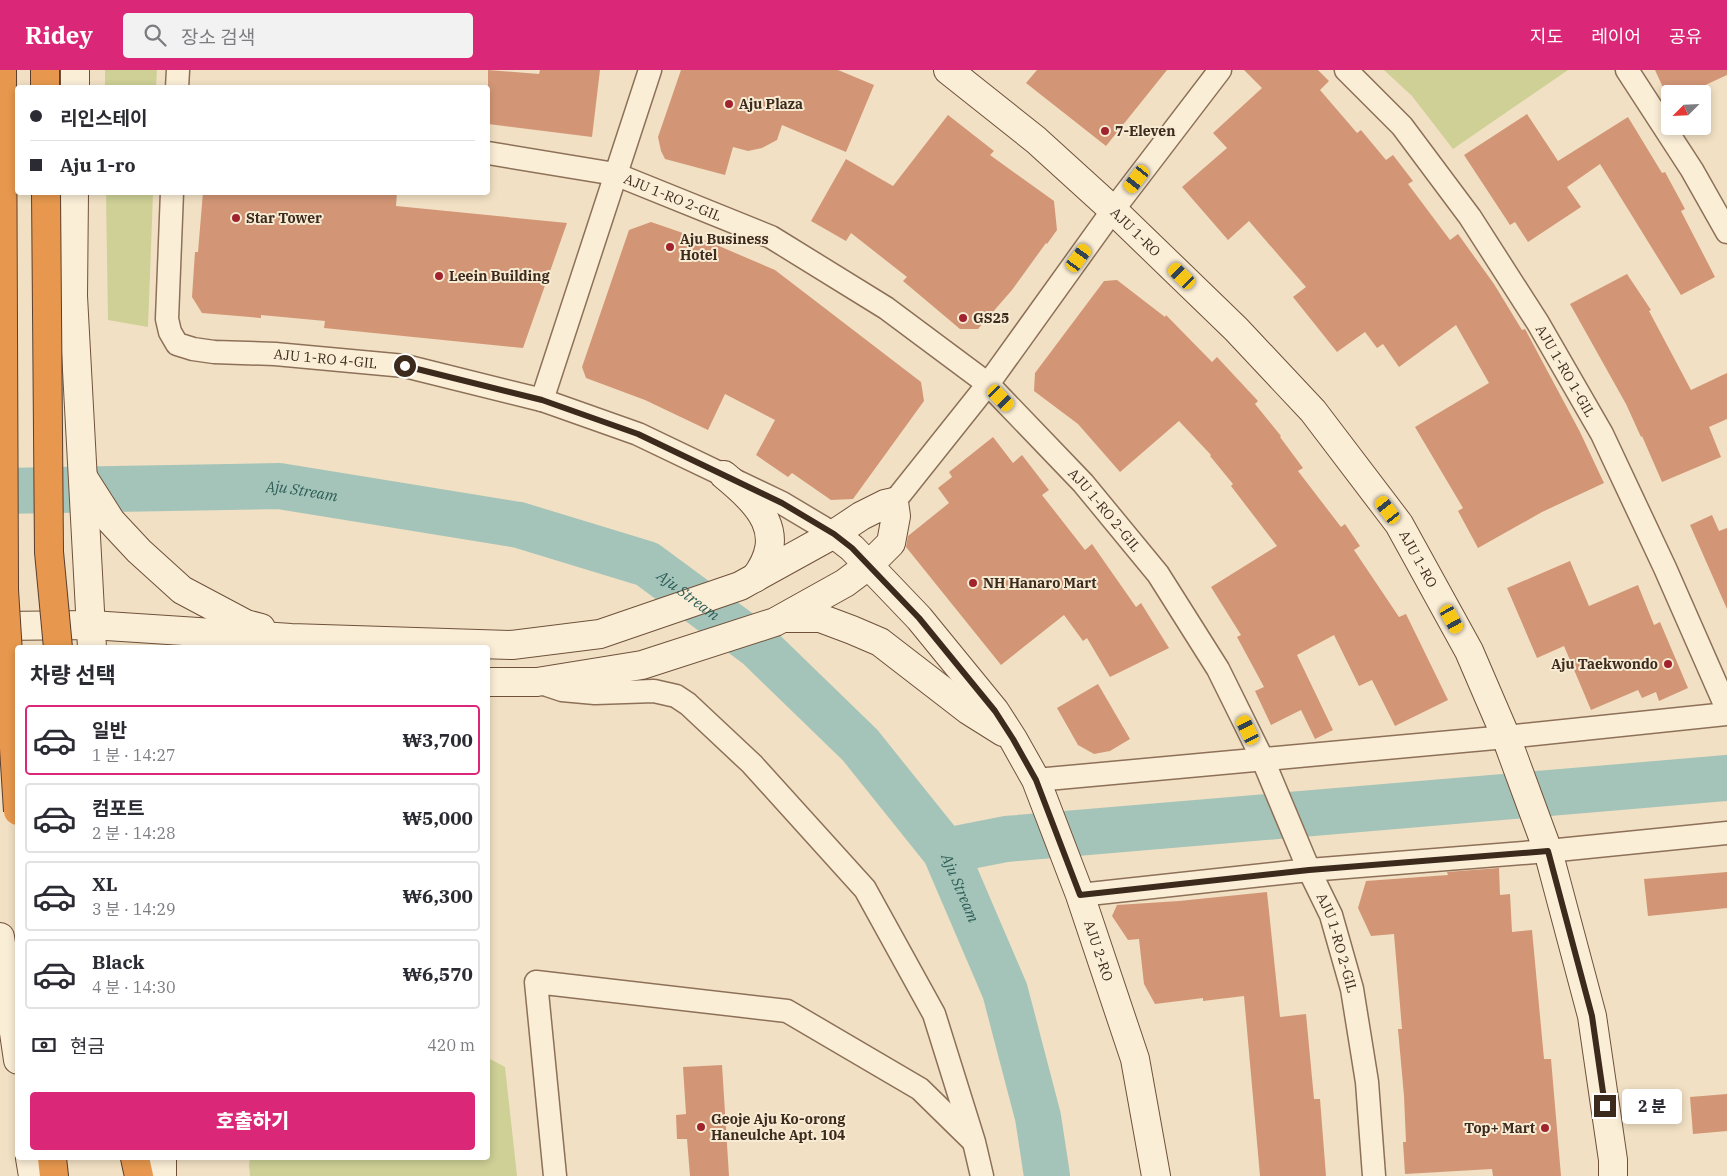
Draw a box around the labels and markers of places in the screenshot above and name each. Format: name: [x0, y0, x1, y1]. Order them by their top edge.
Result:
place label: Aju Plaza: [739, 95, 803, 113]
marker: Aju Plaza: [723, 98, 735, 110]
place label: 7-Eleven: [1115, 122, 1175, 140]
marker: 7-Eleven: [1099, 125, 1111, 137]
place label: Star Tower: [246, 209, 322, 227]
marker: Star Tower: [230, 212, 242, 224]
place label: Aju Business Hotel: [680, 230, 769, 264]
marker: Aju Business Hotel: [664, 241, 676, 253]
place label: Leein Building: [449, 267, 551, 285]
marker: Leein Building: [433, 270, 445, 282]
place label: GS25: [973, 309, 1009, 327]
marker: GS25: [957, 312, 969, 324]
place label: NH Hanaro Mart: [983, 574, 1096, 592]
marker: NH Hanaro Mart: [967, 577, 979, 589]
place label: Aju Taekwondo: [1551, 655, 1658, 673]
marker: Aju Taekwondo: [1662, 658, 1674, 670]
place label: Geoje Aju Ko-orong Haneulche Apt. 104: [711, 1110, 846, 1144]
place label: Top+ Mart: [1464, 1119, 1535, 1137]
marker: Geoje Aju Ko-orong Haneulche Apt. 104: [695, 1121, 707, 1133]
marker: Top+ Mart: [1539, 1122, 1551, 1134]

